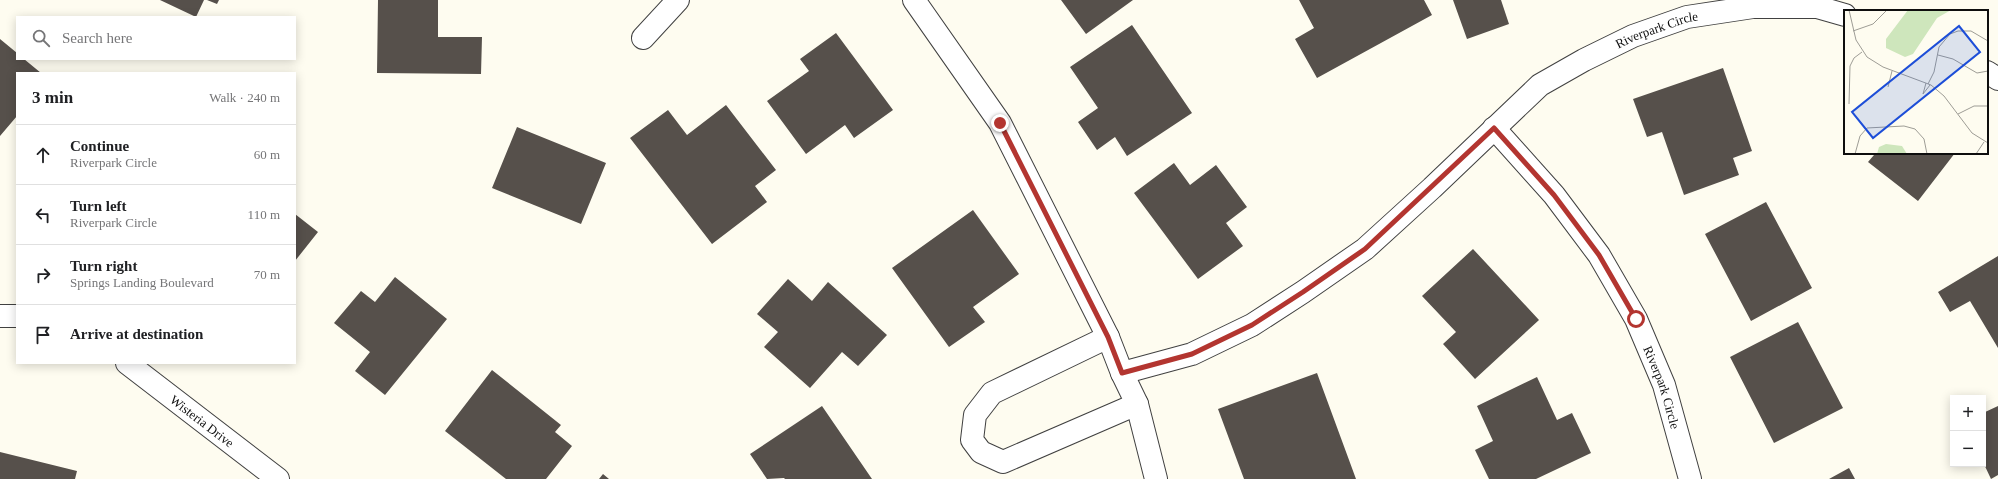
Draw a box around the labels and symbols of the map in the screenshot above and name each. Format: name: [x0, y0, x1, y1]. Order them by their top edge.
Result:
street label: Riverpark Circle: [1613, 8, 1699, 52]
inset map: [1844, 10, 1988, 154]
route end: [991, 114, 1009, 132]
route start: [1627, 310, 1645, 328]
street label: Riverpark Circle: [1640, 343, 1683, 431]
street label: Wisteria Drive: [167, 392, 237, 451]

